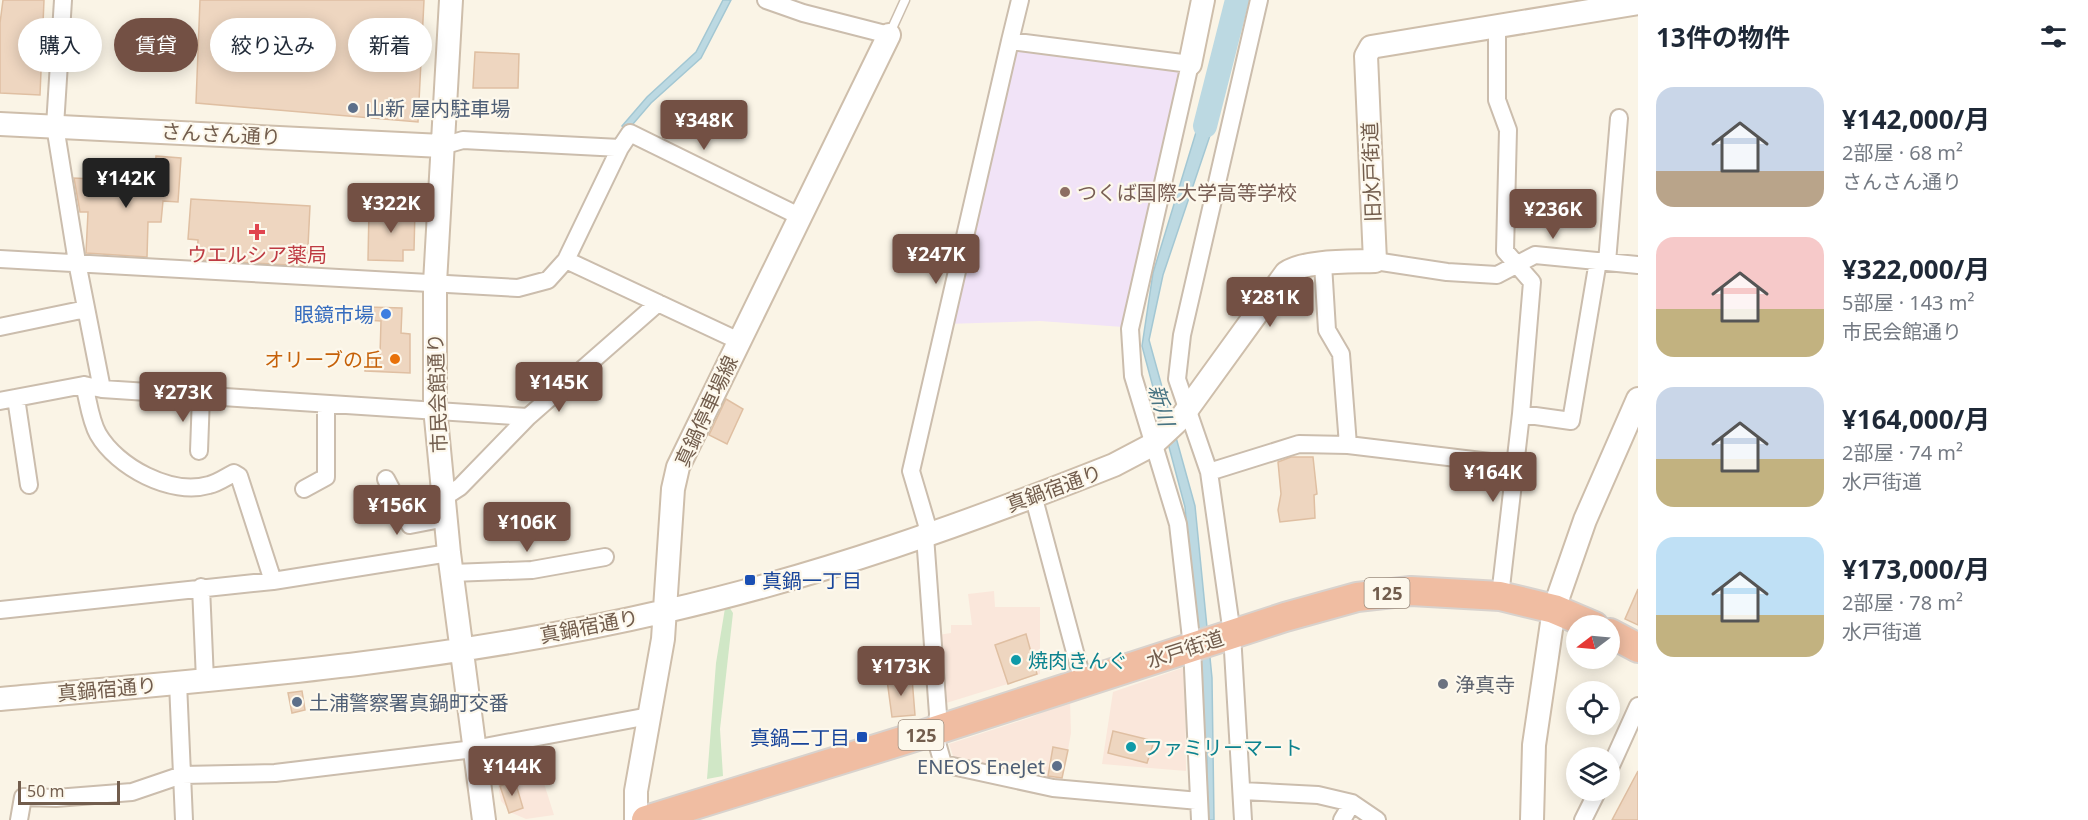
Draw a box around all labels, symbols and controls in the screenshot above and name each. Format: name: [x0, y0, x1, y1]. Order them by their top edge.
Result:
chip: 購入: [18, 18, 102, 72]
chip: 賃貸: [114, 18, 198, 72]
chip: 絞り込み: [210, 18, 336, 72]
chip: 新着: [348, 18, 432, 72]
text: 13件の物件: [1656, 19, 1790, 55]
icon: filters: [2037, 20, 2070, 53]
place label: 山新 屋内駐車場: [365, 95, 510, 122]
pin: ¥348K: [662, 100, 746, 151]
marker: 山新 屋内駐車場: [346, 101, 360, 115]
text: ¥142,000/月: [1842, 101, 1990, 137]
text: ¥348K: [674, 106, 734, 133]
icon: home: [1704, 111, 1776, 183]
street label: さんさん通り: [160, 117, 282, 151]
street label: 旧水戸街道: [1356, 122, 1386, 222]
text: 2部屋 · 68 m²: [1842, 139, 1963, 166]
pin: ¥142K: [84, 158, 168, 209]
text: ¥142K: [96, 164, 156, 191]
text: さんさん通り: [1842, 168, 1962, 195]
place label: つくば国際大学高等学校: [1077, 179, 1297, 206]
pin: ¥322K: [349, 183, 433, 234]
marker: つくば国際大学高等学校: [1058, 185, 1072, 199]
text: ¥322K: [361, 189, 421, 216]
pin: ¥236K: [1511, 189, 1595, 240]
text: ¥236K: [1523, 195, 1583, 222]
marker: ウエルシア薬局: [250, 225, 264, 239]
pin: ¥247K: [894, 234, 978, 285]
text: ¥247K: [906, 240, 966, 267]
place label: ウエルシア薬局: [187, 241, 327, 268]
text: ¥322,000/月: [1842, 251, 1990, 287]
icon: home: [1704, 261, 1776, 333]
pin: ¥281K: [1228, 277, 1312, 328]
text: ¥281K: [1240, 283, 1300, 310]
text: 5部屋 · 143 m²: [1842, 289, 1974, 316]
place label: 眼鏡市場: [294, 301, 374, 328]
marker: 眼鏡市場: [379, 307, 393, 321]
text: 市民会館通り: [1842, 318, 1962, 345]
street label: 市民会館通り: [421, 333, 453, 453]
place label: オリーブの丘: [264, 346, 383, 373]
street label: 真鍋停車場線: [668, 351, 744, 471]
marker: オリーブの丘: [388, 352, 402, 366]
pin: ¥145K: [517, 362, 601, 413]
text: ¥145K: [529, 368, 589, 395]
pin: ¥273K: [141, 372, 225, 423]
text: ¥273K: [153, 378, 213, 405]
water label: 新川: [1143, 381, 1182, 431]
text: ¥164,000/月: [1842, 401, 1990, 437]
icon: home: [1704, 411, 1776, 483]
text: 2部屋 · 74 m²: [1842, 439, 1963, 466]
pin: ¥164K: [1451, 452, 1535, 503]
street label: 真鍋宿通り: [1002, 458, 1106, 518]
text: ¥164K: [1463, 458, 1523, 485]
text: 水戸街道: [1842, 468, 1922, 495]
pin: ¥156K: [355, 485, 439, 536]
text: ¥156K: [367, 491, 427, 518]
pin: ¥106K: [485, 502, 569, 553]
text: ¥106K: [497, 508, 557, 535]
text: ¥173,000/月: [1842, 551, 1990, 587]
icon: home: [1704, 561, 1776, 633]
place label: 真鍋一丁目: [762, 567, 862, 594]
marker: 真鍋一丁目: [743, 573, 757, 587]
road number: 125: [1364, 578, 1410, 608]
text: 2部屋 · 78 m²: [1842, 589, 1963, 616]
street label: 真鍋宿通り: [537, 603, 641, 649]
north arrow: [1566, 615, 1620, 669]
map controls: [1566, 615, 1620, 801]
text: 水戸街道: [1842, 618, 1922, 645]
street label: 水戸街道: [1143, 624, 1227, 674]
pin: ¥173K: [859, 646, 943, 697]
place label: 焼肉きんぐ: [1028, 647, 1128, 674]
text: ¥173K: [871, 652, 931, 679]
marker: 焼肉きんぐ: [1009, 653, 1023, 667]
street label: 真鍋宿通り: [56, 671, 158, 707]
place label: 浄真寺: [1455, 671, 1515, 698]
marker: 浄真寺: [1436, 677, 1450, 691]
button: locate: [1566, 681, 1620, 735]
place label: 土浦警察署真鍋町交番: [309, 689, 509, 716]
marker: 土浦警察署真鍋町交番: [290, 695, 304, 709]
road number: 125: [898, 720, 944, 750]
place label: 真鍋二丁目: [750, 724, 850, 751]
marker: 真鍋二丁目: [855, 730, 869, 744]
place label: ファミリーマート: [1143, 734, 1303, 761]
marker: ファミリーマート: [1124, 740, 1138, 754]
pin: ¥144K: [470, 746, 554, 797]
button: layers: [1566, 747, 1620, 801]
text: ¥144K: [482, 752, 542, 779]
place label: ENEOS EneJet: [917, 753, 1045, 780]
marker: ENEOS EneJet: [1050, 759, 1064, 773]
scale bar: [18, 778, 120, 806]
text: 50 m: [27, 780, 64, 802]

